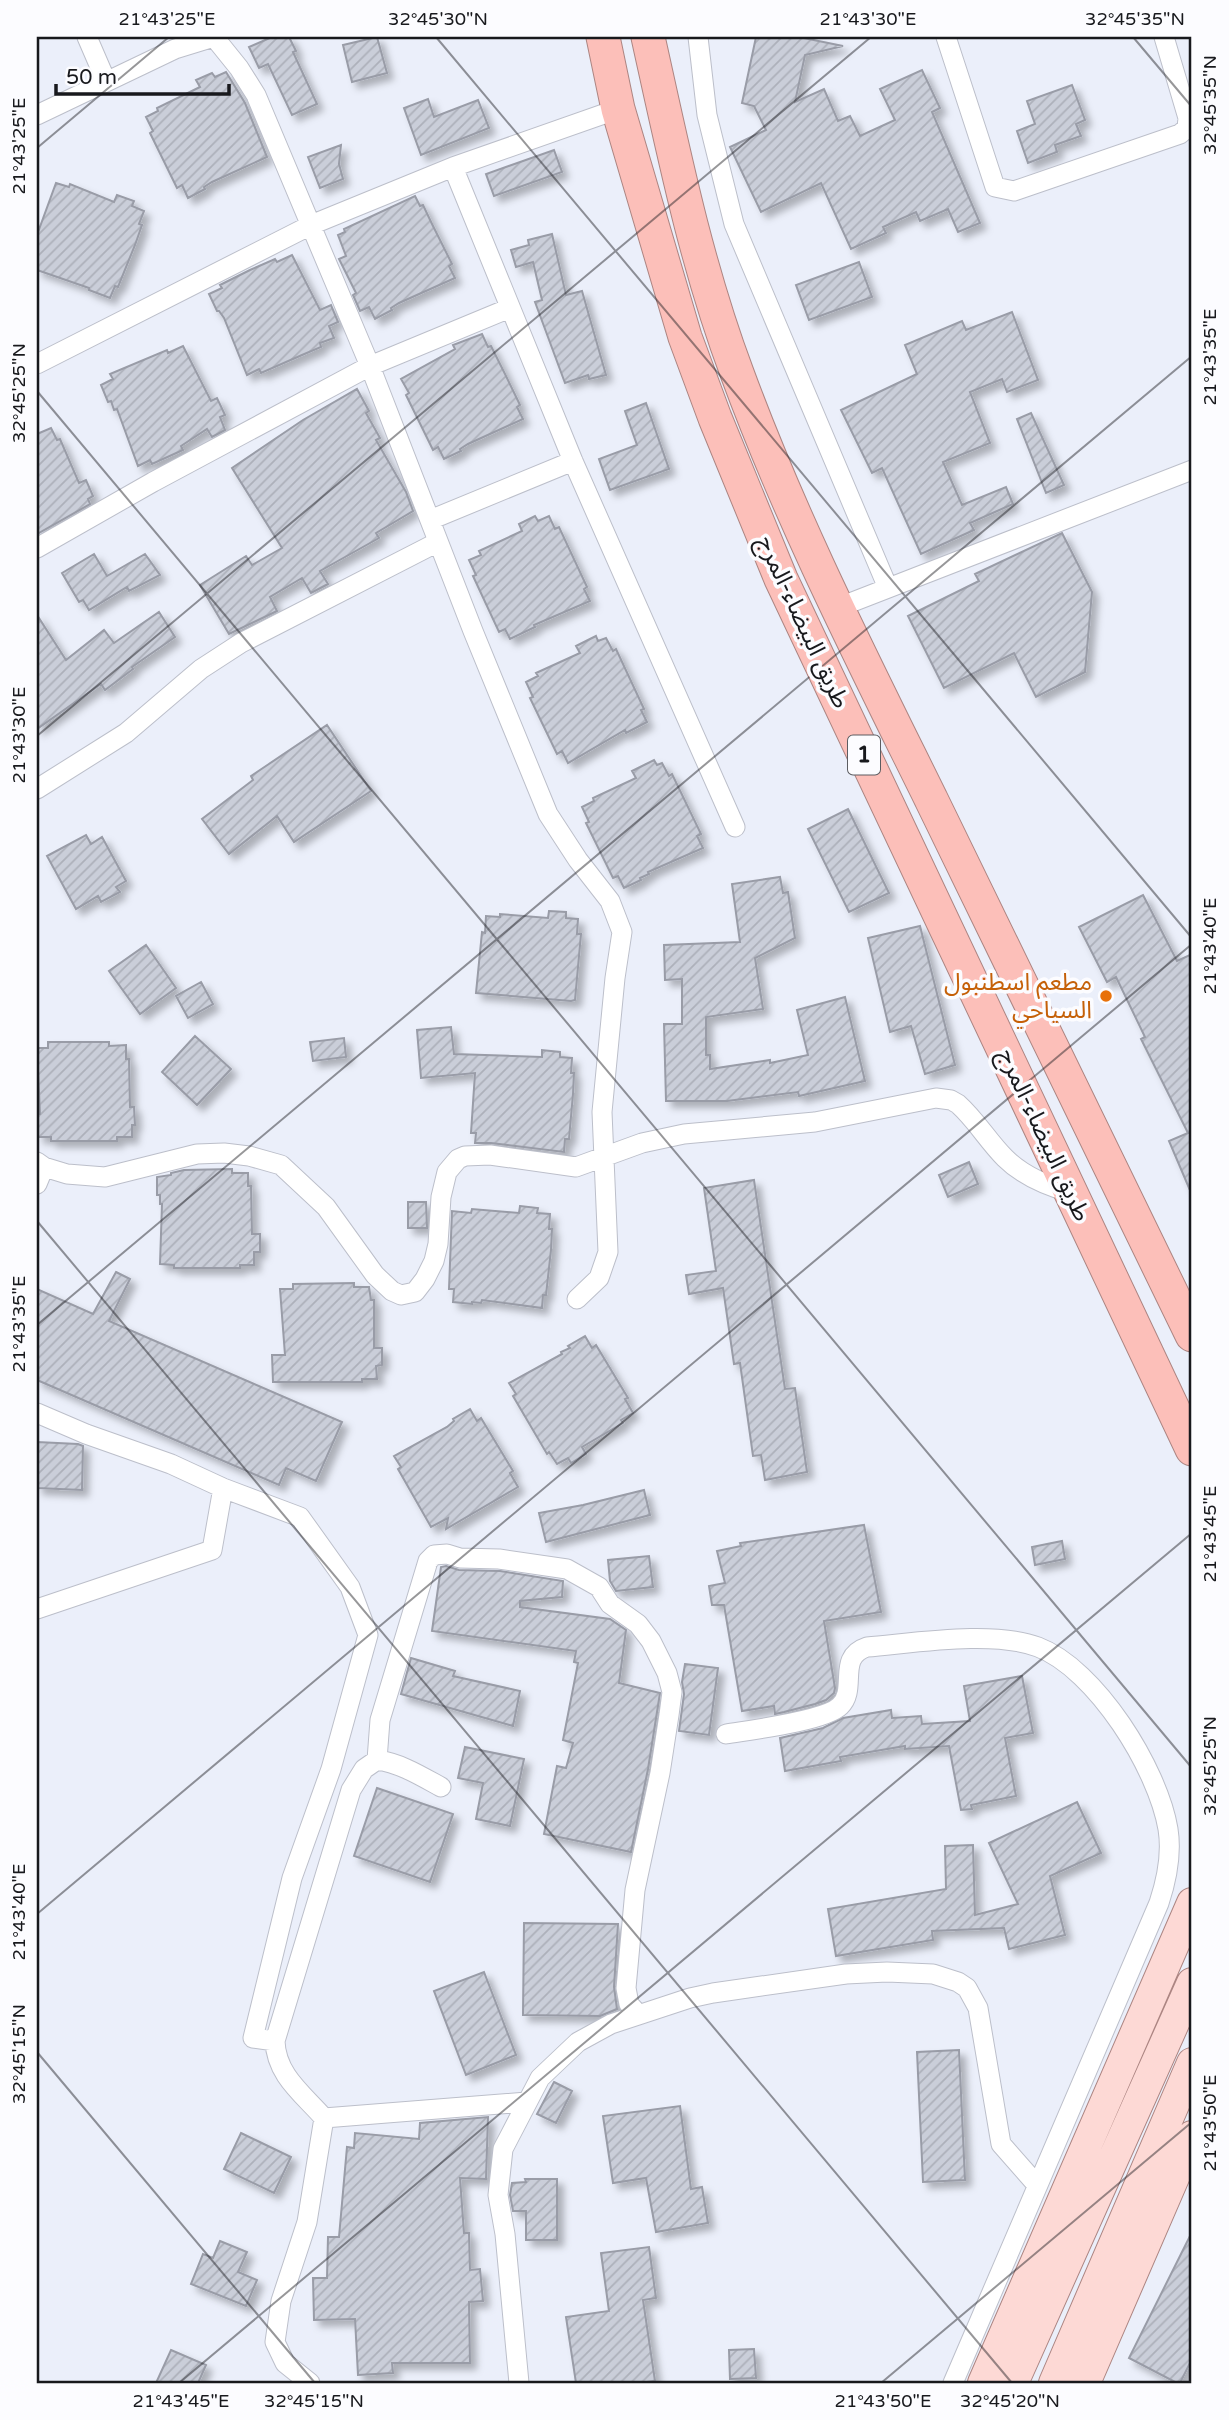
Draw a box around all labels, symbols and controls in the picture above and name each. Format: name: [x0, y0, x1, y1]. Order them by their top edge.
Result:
text: 21°43'25"E: [119, 8, 215, 30]
text: 32°45'30"N: [388, 8, 488, 30]
text: 21°43'30"E: [820, 8, 916, 30]
text: 32°45'35"N: [1085, 8, 1185, 30]
scale bar: [56, 52, 229, 96]
text: 32°45'35"N: [1199, 55, 1221, 155]
text: 50 m: [66, 65, 117, 90]
text: 21°43'25"E: [8, 98, 30, 194]
text: 21°43'35"E: [1199, 309, 1221, 405]
text: 32°45'25"N: [8, 343, 30, 443]
street label: طريق البيضاء-المرج: [749, 531, 856, 714]
text: 21°43'30"E: [8, 687, 30, 783]
road number: 1: [848, 736, 880, 775]
text: 21°43'40"E: [1199, 898, 1221, 994]
place label: مطعم اسطنبول السياحي: [944, 968, 1092, 1028]
marker: مطعم اسطنبول السياحي: [1098, 988, 1114, 1004]
street label: طريق البيضاء-المرج: [990, 1044, 1097, 1227]
text: 21°43'35"E: [8, 1276, 30, 1372]
text: 21°43'45"E: [1199, 1486, 1221, 1582]
text: 32°45'25"N: [1199, 1716, 1221, 1816]
text: 21°43'40"E: [8, 1864, 30, 1960]
text: 32°45'15"N: [8, 2004, 30, 2104]
text: 21°43'50"E: [1199, 2075, 1221, 2171]
text: 21°43'45"E: [133, 2390, 229, 2412]
text: 32°45'15"N: [264, 2390, 364, 2412]
text: 21°43'50"E: [835, 2390, 931, 2412]
text: 32°45'20"N: [960, 2390, 1060, 2412]

